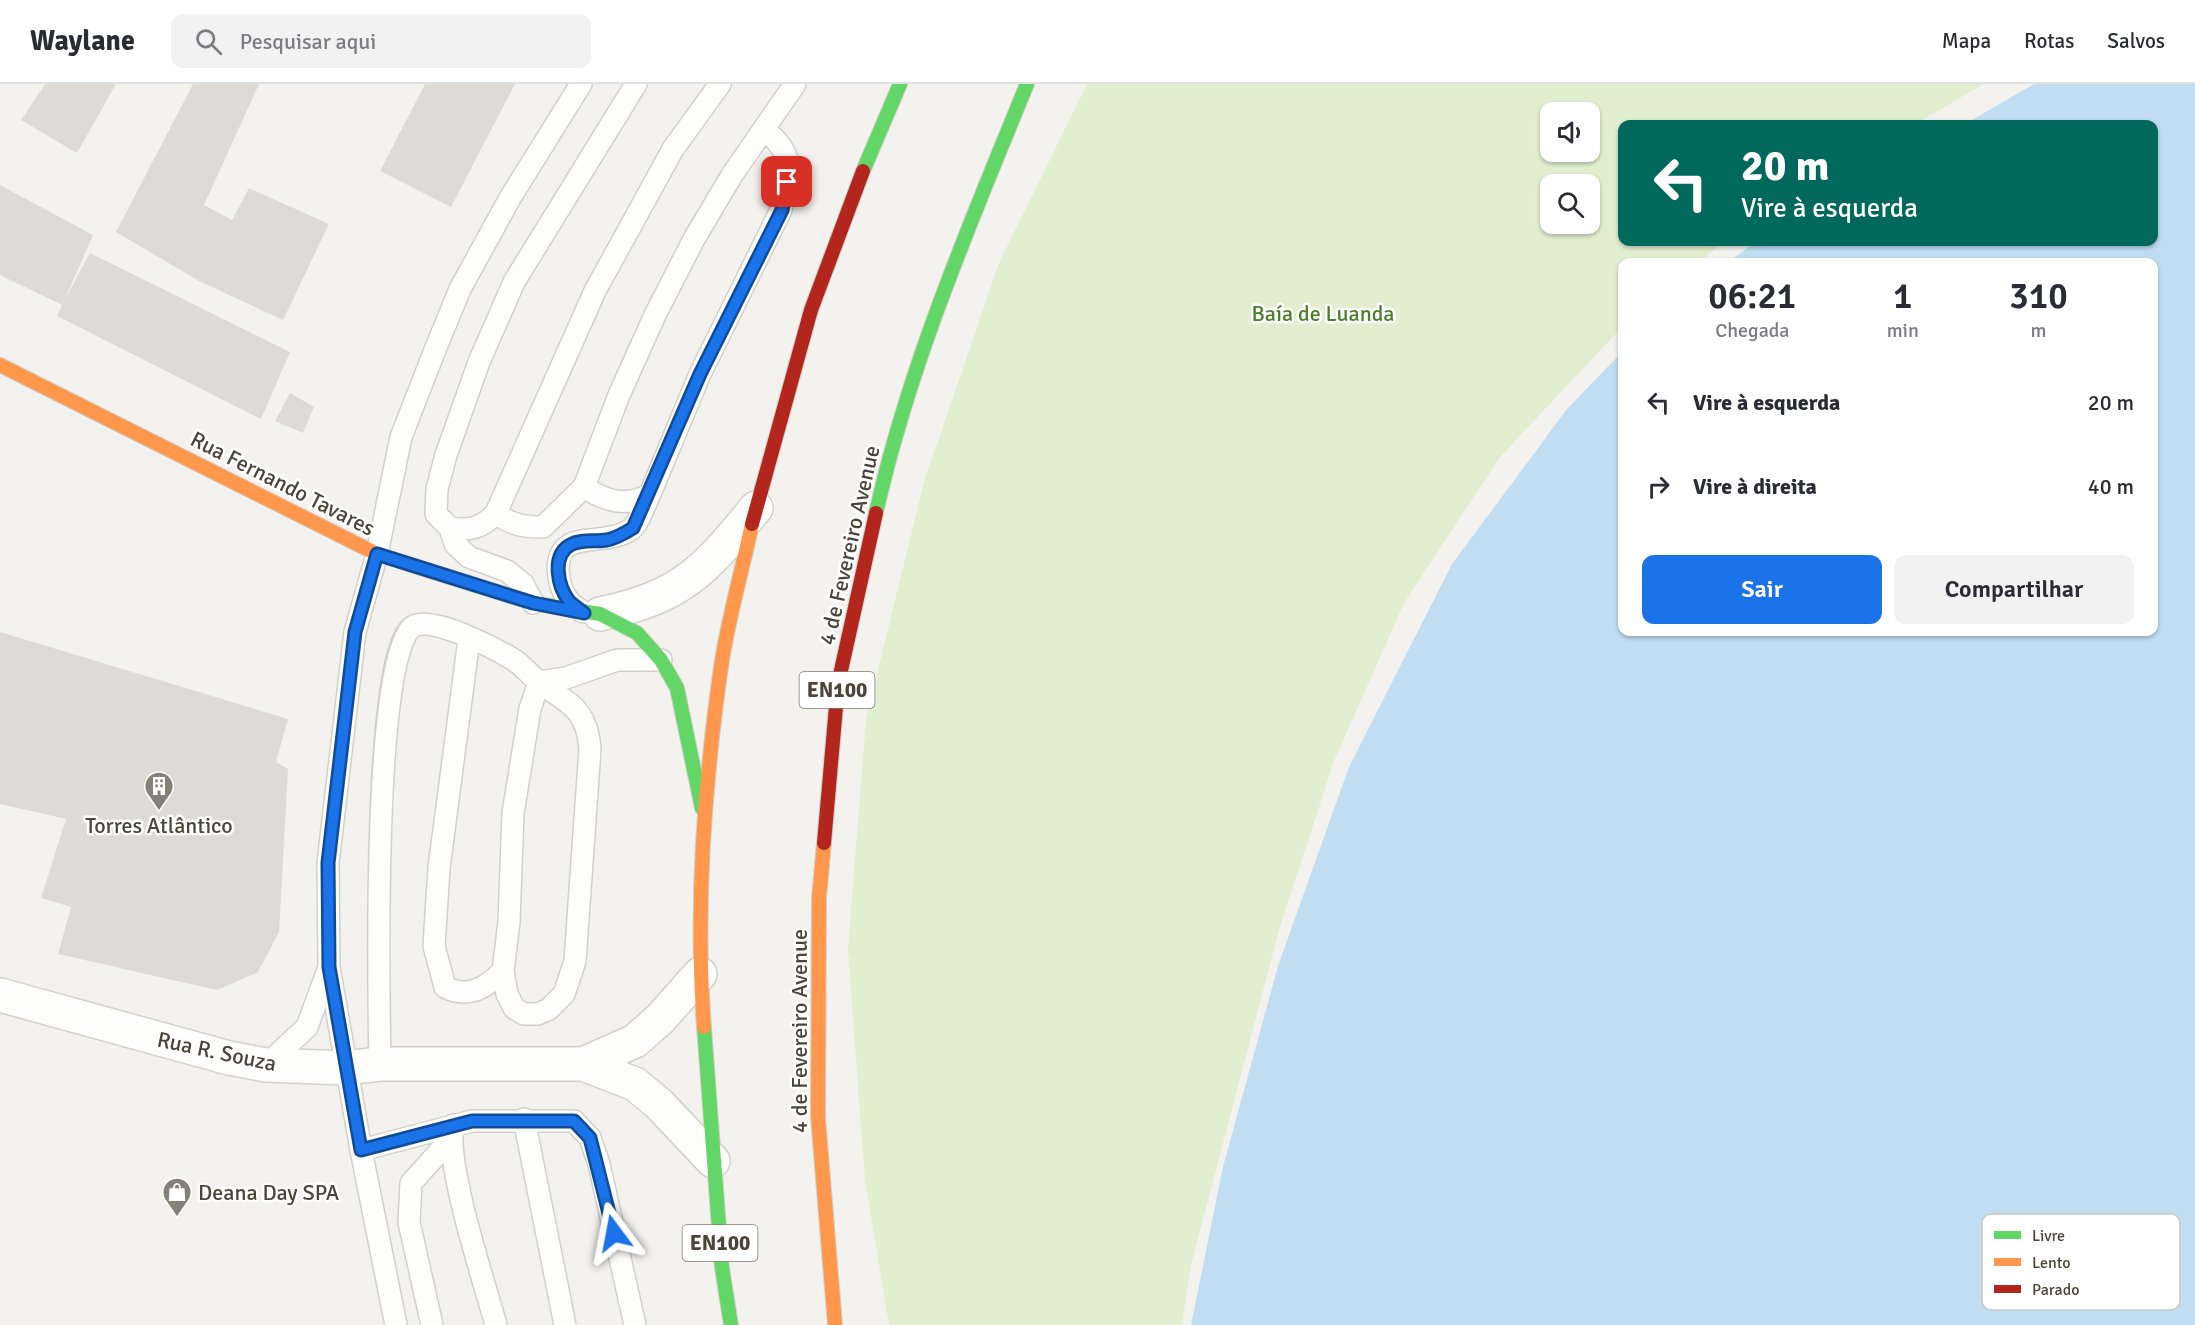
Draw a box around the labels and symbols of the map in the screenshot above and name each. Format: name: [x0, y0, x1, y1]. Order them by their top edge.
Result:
pin: [761, 156, 812, 207]
park label: Baía de Luanda: [1252, 300, 1394, 327]
street label: Rua Fernando Tavares: [186, 425, 379, 542]
street label: 4 de Fevereiro Avenue: [813, 443, 886, 648]
road number: EN100: [800, 672, 874, 708]
building icon: Torres Atlântico: [143, 770, 175, 812]
place label: Torres Atlântico: [85, 812, 233, 839]
street label: 4 de Fevereiro Avenue: [786, 929, 813, 1133]
street label: Rua R. Souza: [155, 1026, 279, 1077]
shop icon: Deana Day SPA: [161, 1176, 193, 1218]
place label: Deana Day SPA: [198, 1179, 340, 1206]
position arrow: [582, 1201, 646, 1265]
legend: [1982, 1214, 2180, 1310]
road number: EN100: [682, 1225, 758, 1261]
text: Livre: [2032, 1226, 2065, 1246]
text: Lento: [2032, 1253, 2070, 1273]
text: Parado: [2032, 1280, 2079, 1300]

